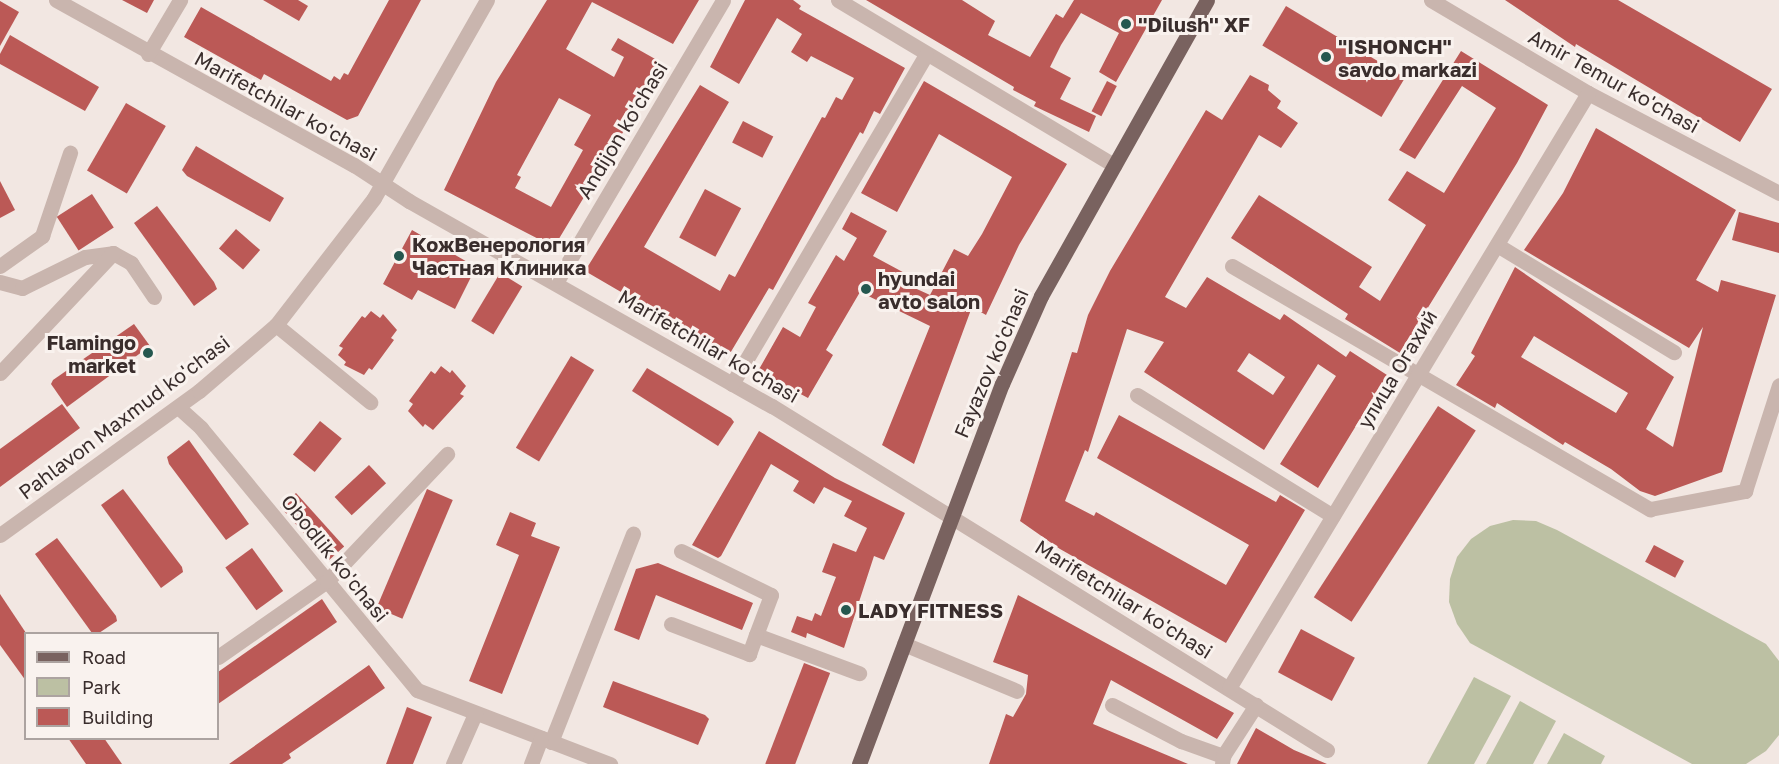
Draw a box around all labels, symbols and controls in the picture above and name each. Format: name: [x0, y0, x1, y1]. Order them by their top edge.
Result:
place label: ''Dilush'' XF: [1138, 12, 1250, 36]
marker: ''Dilush'' XF: [1119, 17, 1133, 31]
street label: Amir Temur ko'chasi: [1524, 24, 1704, 138]
place label: "ISHONCH" savdo markazi: [1338, 34, 1477, 81]
street label: Marifetchilar ko'chasi: [191, 46, 381, 166]
marker: "ISHONCH" savdo markazi: [1319, 50, 1333, 64]
street label: Andijon ko'chasi: [572, 57, 672, 203]
place label: КожВенерология Частная Клиника: [412, 232, 586, 279]
marker: КожВенерология Частная Клиника: [390, 247, 408, 265]
place label: hyundai avto salon: [878, 266, 980, 313]
marker: hyundai avto salon: [859, 282, 873, 296]
street label: Marifetchilar ko'chasi: [614, 284, 804, 408]
street label: Fayazov ko'chasi: [949, 285, 1033, 441]
street label: улица Огахий: [1352, 305, 1442, 433]
street label: Pahlavon Maxmud ko'chasi: [14, 330, 234, 504]
place label: Flamingo market: [46, 330, 136, 377]
marker: Flamingo market: [141, 346, 155, 360]
street label: Obodlik ko'chasi: [276, 490, 394, 626]
street label: Marifetchilar ko'chasi: [1031, 535, 1217, 663]
place label: LADY FITNESS: [858, 598, 1003, 622]
marker: LADY FITNESS: [839, 603, 853, 617]
legend: [24, 632, 219, 740]
text: Road: [82, 646, 126, 668]
text: Park: [82, 676, 121, 698]
text: Building: [82, 706, 153, 728]

